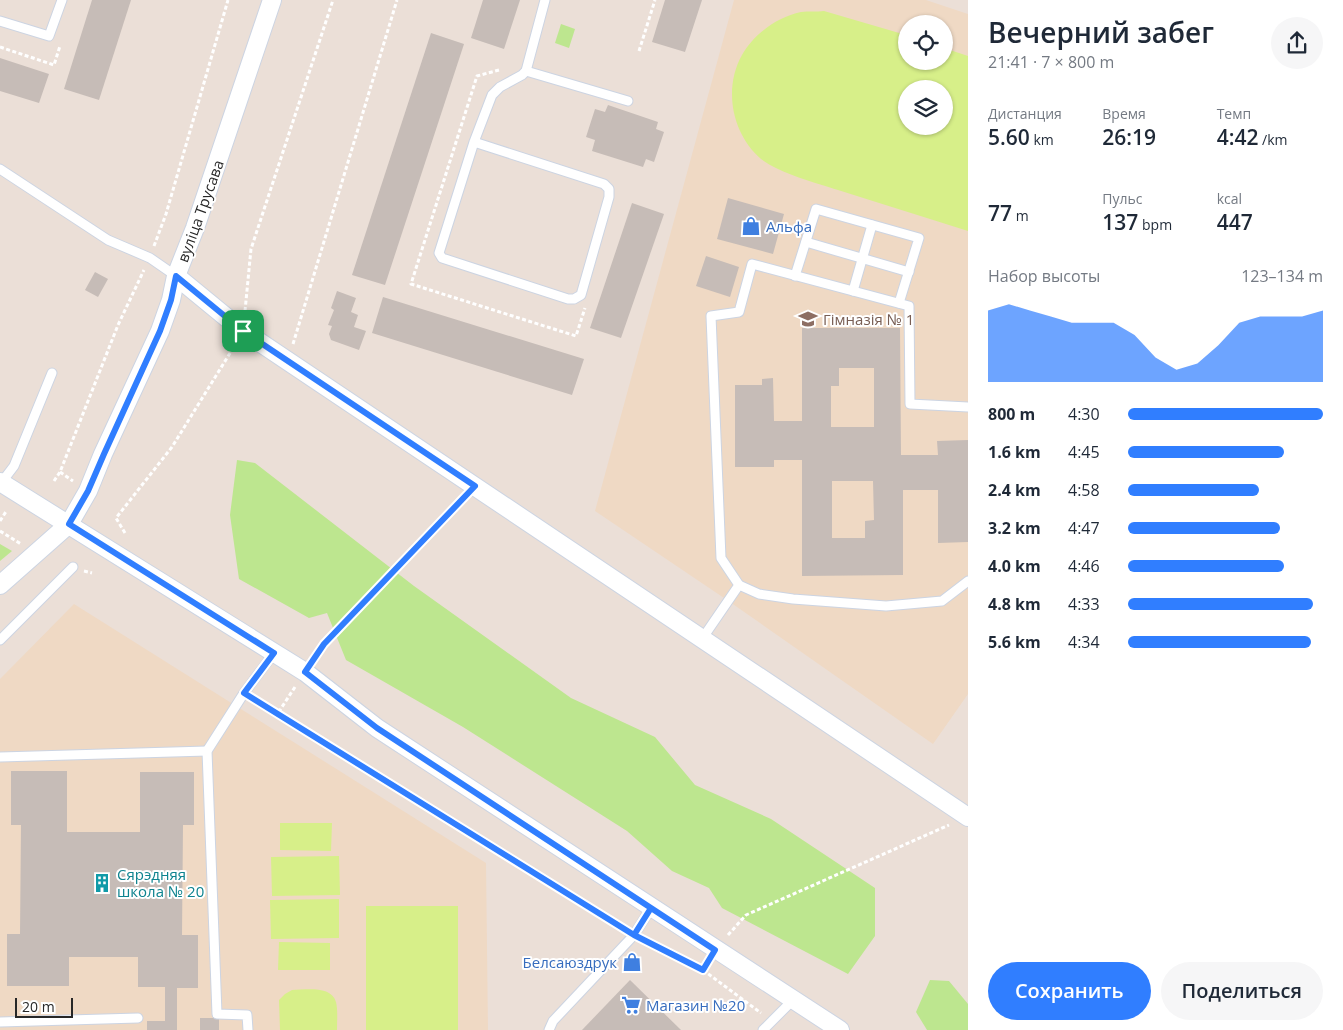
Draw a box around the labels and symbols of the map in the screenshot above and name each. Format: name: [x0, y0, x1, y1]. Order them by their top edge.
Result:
street label: вуліца Трусава: [172, 157, 228, 265]
shop icon: Альфа: [740, 215, 762, 237]
place label: Альфа: [766, 216, 812, 236]
school or university icon: Гімназія № 1: [797, 308, 819, 330]
place label: Гімназія № 1: [823, 309, 914, 329]
pin: [222, 310, 264, 352]
place label: Сярэдняя школа № 20: [117, 864, 204, 901]
building icon: Сярэдняя школа № 20: [91, 872, 113, 894]
shop icon: Белсаюздрук: [621, 951, 643, 973]
place label: Белсаюздрук: [523, 952, 617, 972]
supermarket icon: Магазин №20: [620, 994, 642, 1016]
scale bar: [15, 995, 72, 1018]
place label: Магазин №20: [646, 995, 745, 1015]

